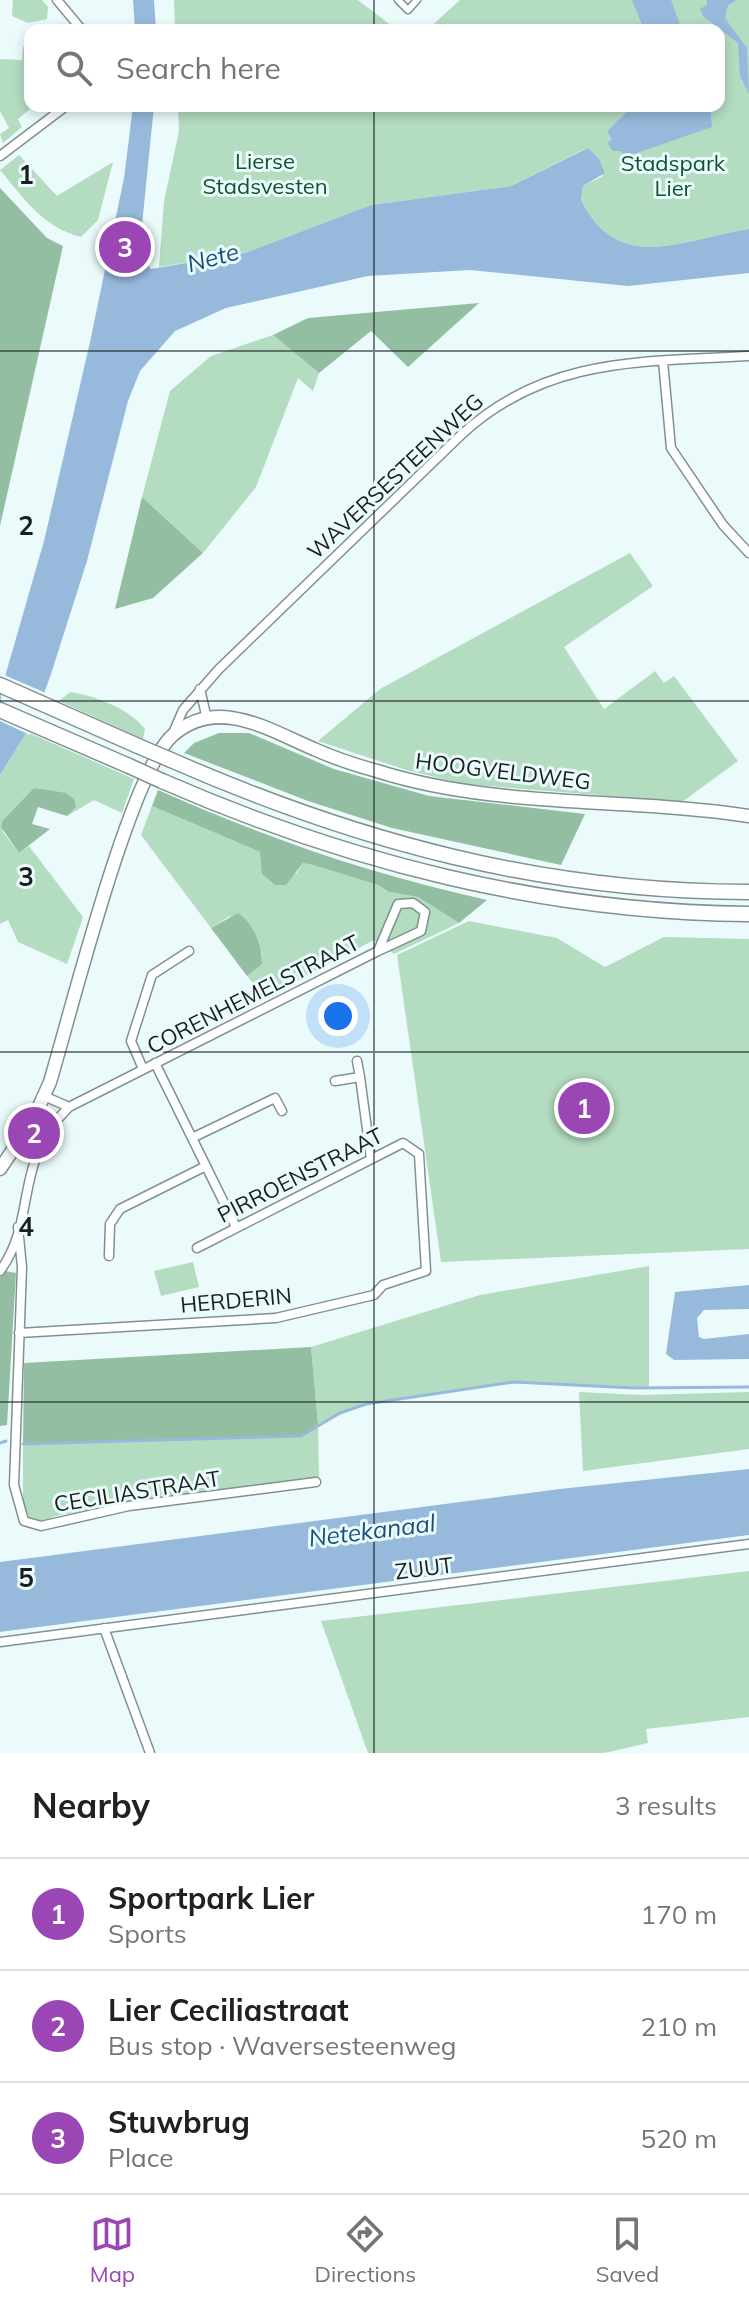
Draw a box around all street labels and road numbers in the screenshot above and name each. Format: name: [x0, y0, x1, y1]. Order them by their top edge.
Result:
street label: WAVERSESTEENWEG: [301, 387, 489, 565]
street label: HOOGVELDWEG: [414, 746, 592, 796]
street label: CORENHEMELSTRAAT: [142, 928, 364, 1060]
street label: PIRROENSTRAAT: [212, 1121, 388, 1229]
street label: HERDERIN: [179, 1281, 293, 1319]
street label: CECILIASTRAAT: [52, 1464, 222, 1518]
street label: ZUUT: [393, 1551, 455, 1585]

